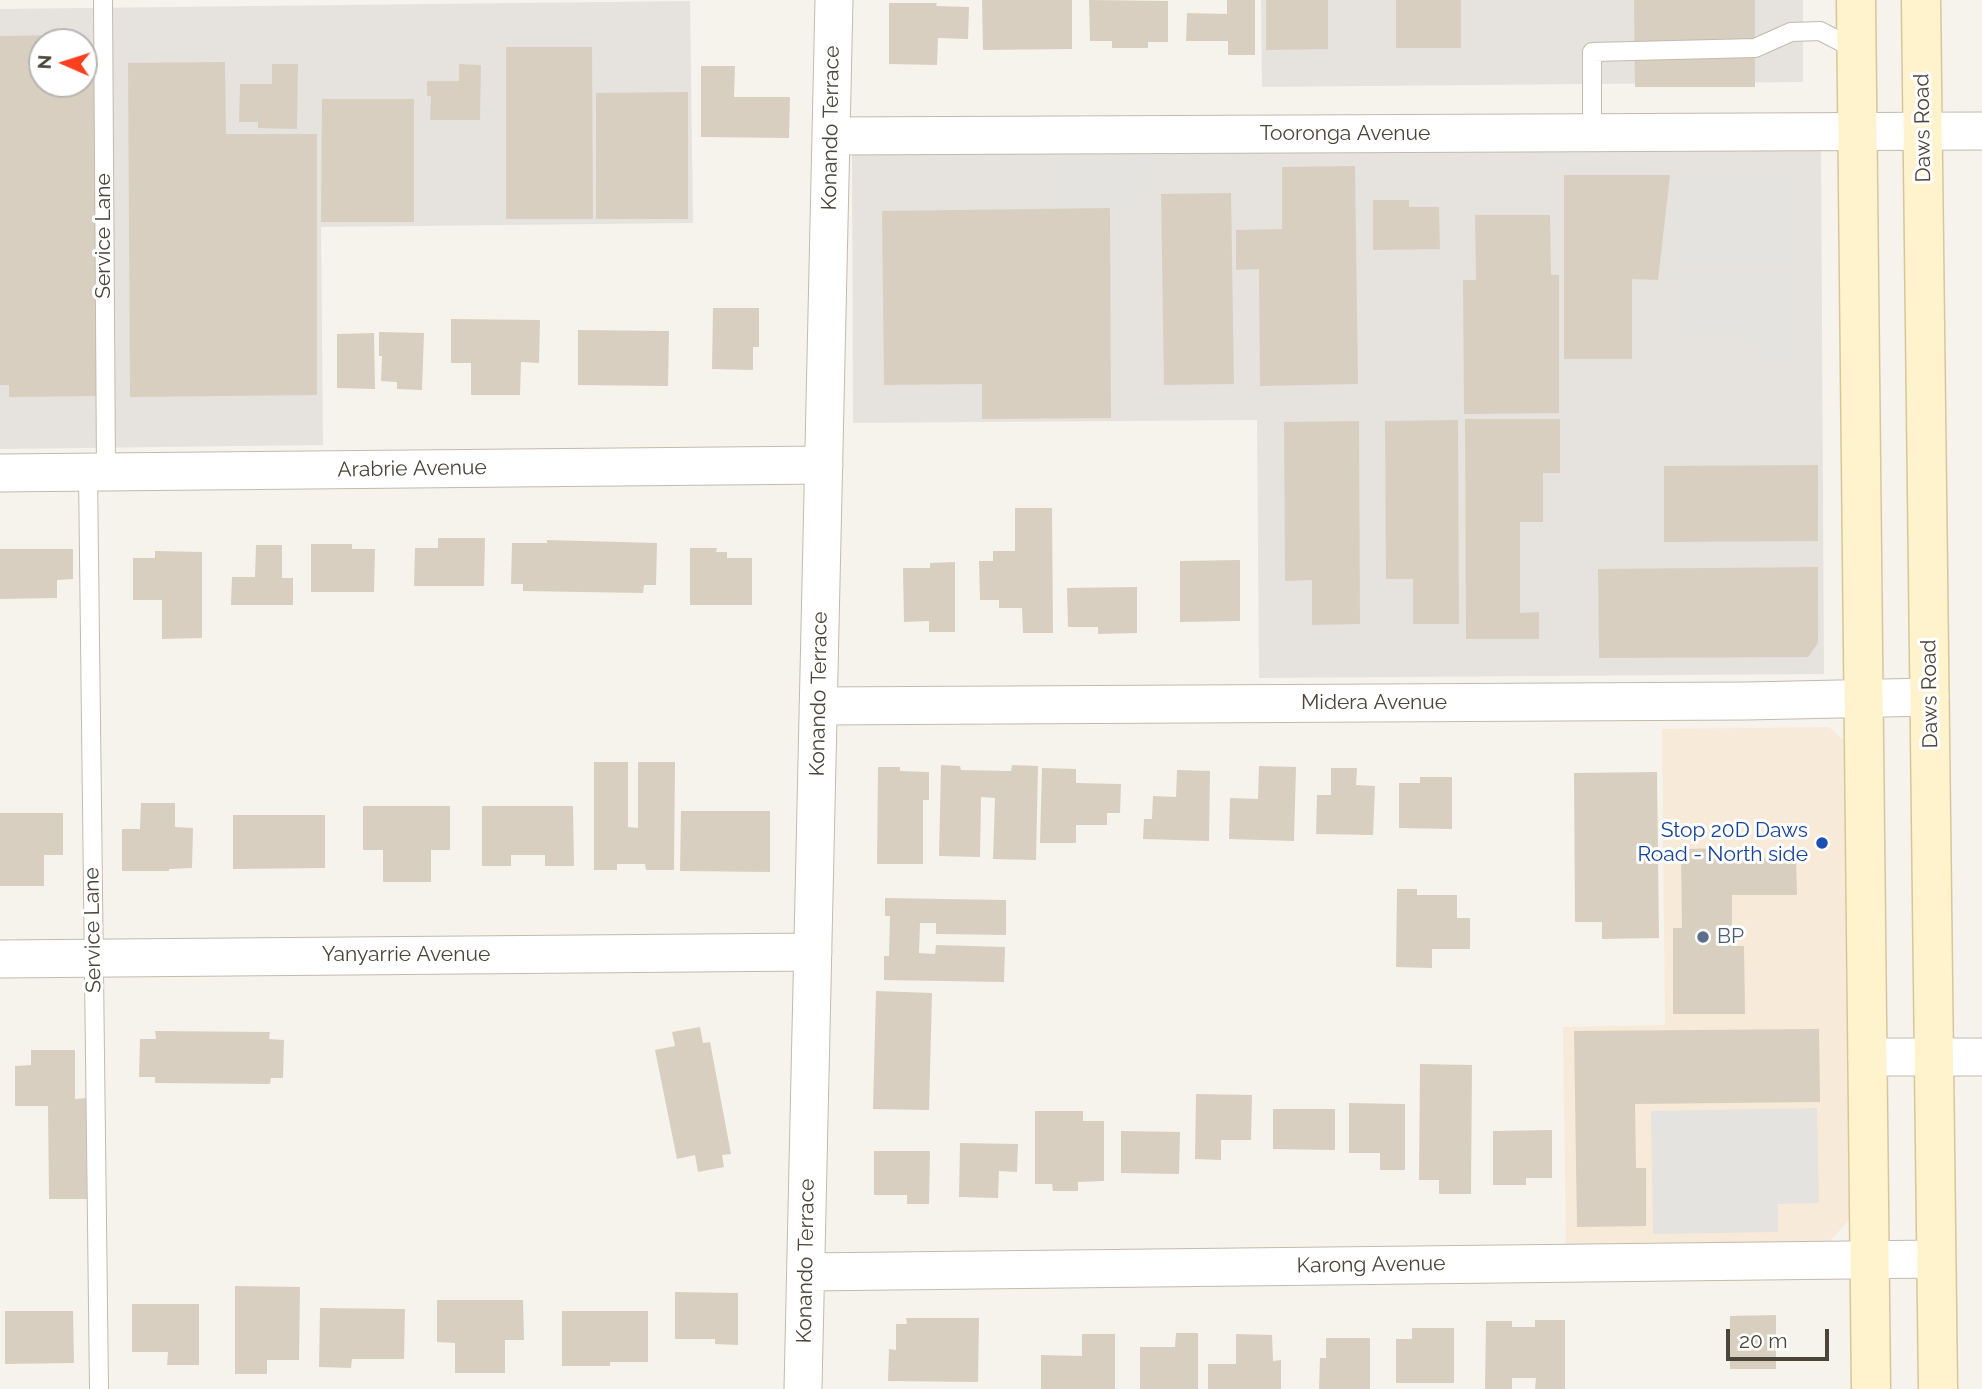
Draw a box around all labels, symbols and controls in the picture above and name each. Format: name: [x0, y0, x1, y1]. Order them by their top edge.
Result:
north arrow: [28, 28, 98, 98]
street label: Konando Terrace: [817, 45, 845, 211]
text: N: [33, 54, 55, 70]
street label: Daws Road: [1909, 73, 1937, 183]
street label: Tooronga Avenue: [1260, 121, 1430, 147]
street label: Service Lane: [91, 173, 117, 299]
street label: Arabrie Avenue: [337, 455, 487, 483]
street label: Konando Terrace: [805, 611, 833, 777]
street label: Daws Road: [1916, 639, 1944, 749]
street label: Midera Avenue: [1301, 690, 1447, 716]
place label: Stop 20D Daws Road - North side: [1637, 818, 1808, 868]
marker: Stop 20D Daws Road - North side: [1814, 835, 1830, 851]
street label: Service Lane: [79, 867, 107, 993]
place label: BP: [1717, 924, 1744, 950]
marker: BP: [1695, 929, 1711, 945]
street label: Yanyarrie Avenue: [322, 942, 490, 968]
street label: Konando Terrace: [792, 1178, 820, 1344]
street label: Karong Avenue: [1296, 1251, 1446, 1279]
scale bar: [1730, 1316, 1833, 1360]
text: 20 m: [1739, 1328, 1787, 1353]

